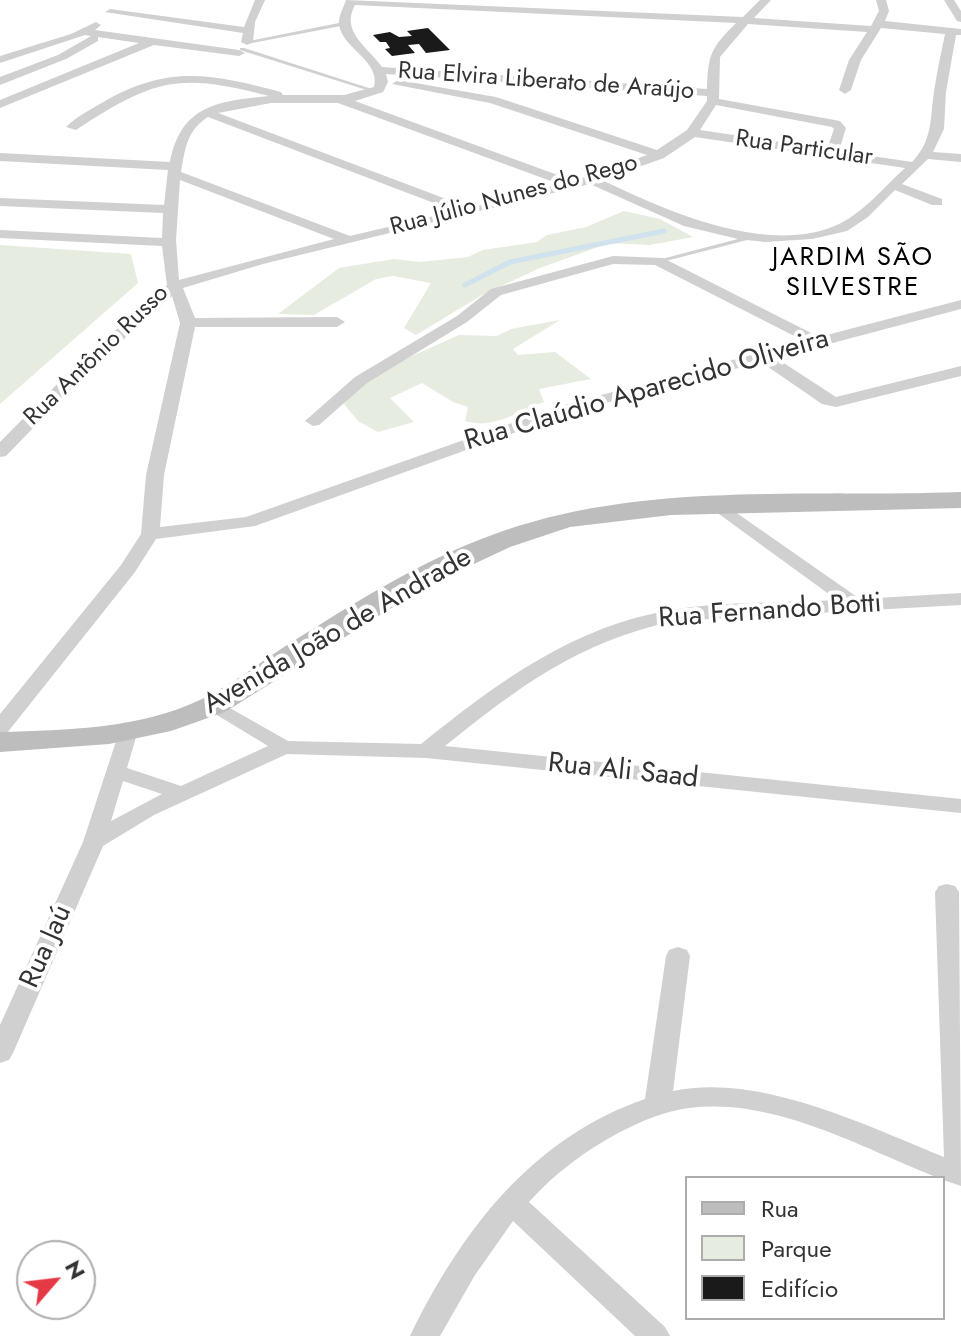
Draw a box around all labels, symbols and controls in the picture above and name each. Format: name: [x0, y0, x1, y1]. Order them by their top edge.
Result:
street label: Rua Elvira Liberato de Araújo: [397, 57, 695, 107]
street label: Rua Particular: [733, 125, 875, 173]
street label: Rua Júlio Nunes do Rego: [387, 149, 641, 243]
district label: JARDIM SÃO SILVESTRE: [772, 243, 934, 304]
street label: Rua Antônio Russo: [19, 280, 175, 432]
street label: Rua Claúdio Aparecido Oliveira: [461, 323, 833, 459]
street label: Avenida João de Andrade: [198, 541, 478, 723]
street label: Rua Fernando Botti: [657, 587, 883, 637]
street label: Rua Ali Saad: [546, 747, 700, 797]
street label: Rua Jaú: [14, 900, 80, 994]
legend: [685, 1176, 945, 1320]
text: Rua: [761, 1191, 799, 1226]
text: Parque: [761, 1231, 832, 1266]
north arrow: [16, 1240, 96, 1320]
text: N: [57, 1254, 94, 1285]
text: Edifício: [761, 1271, 838, 1306]

